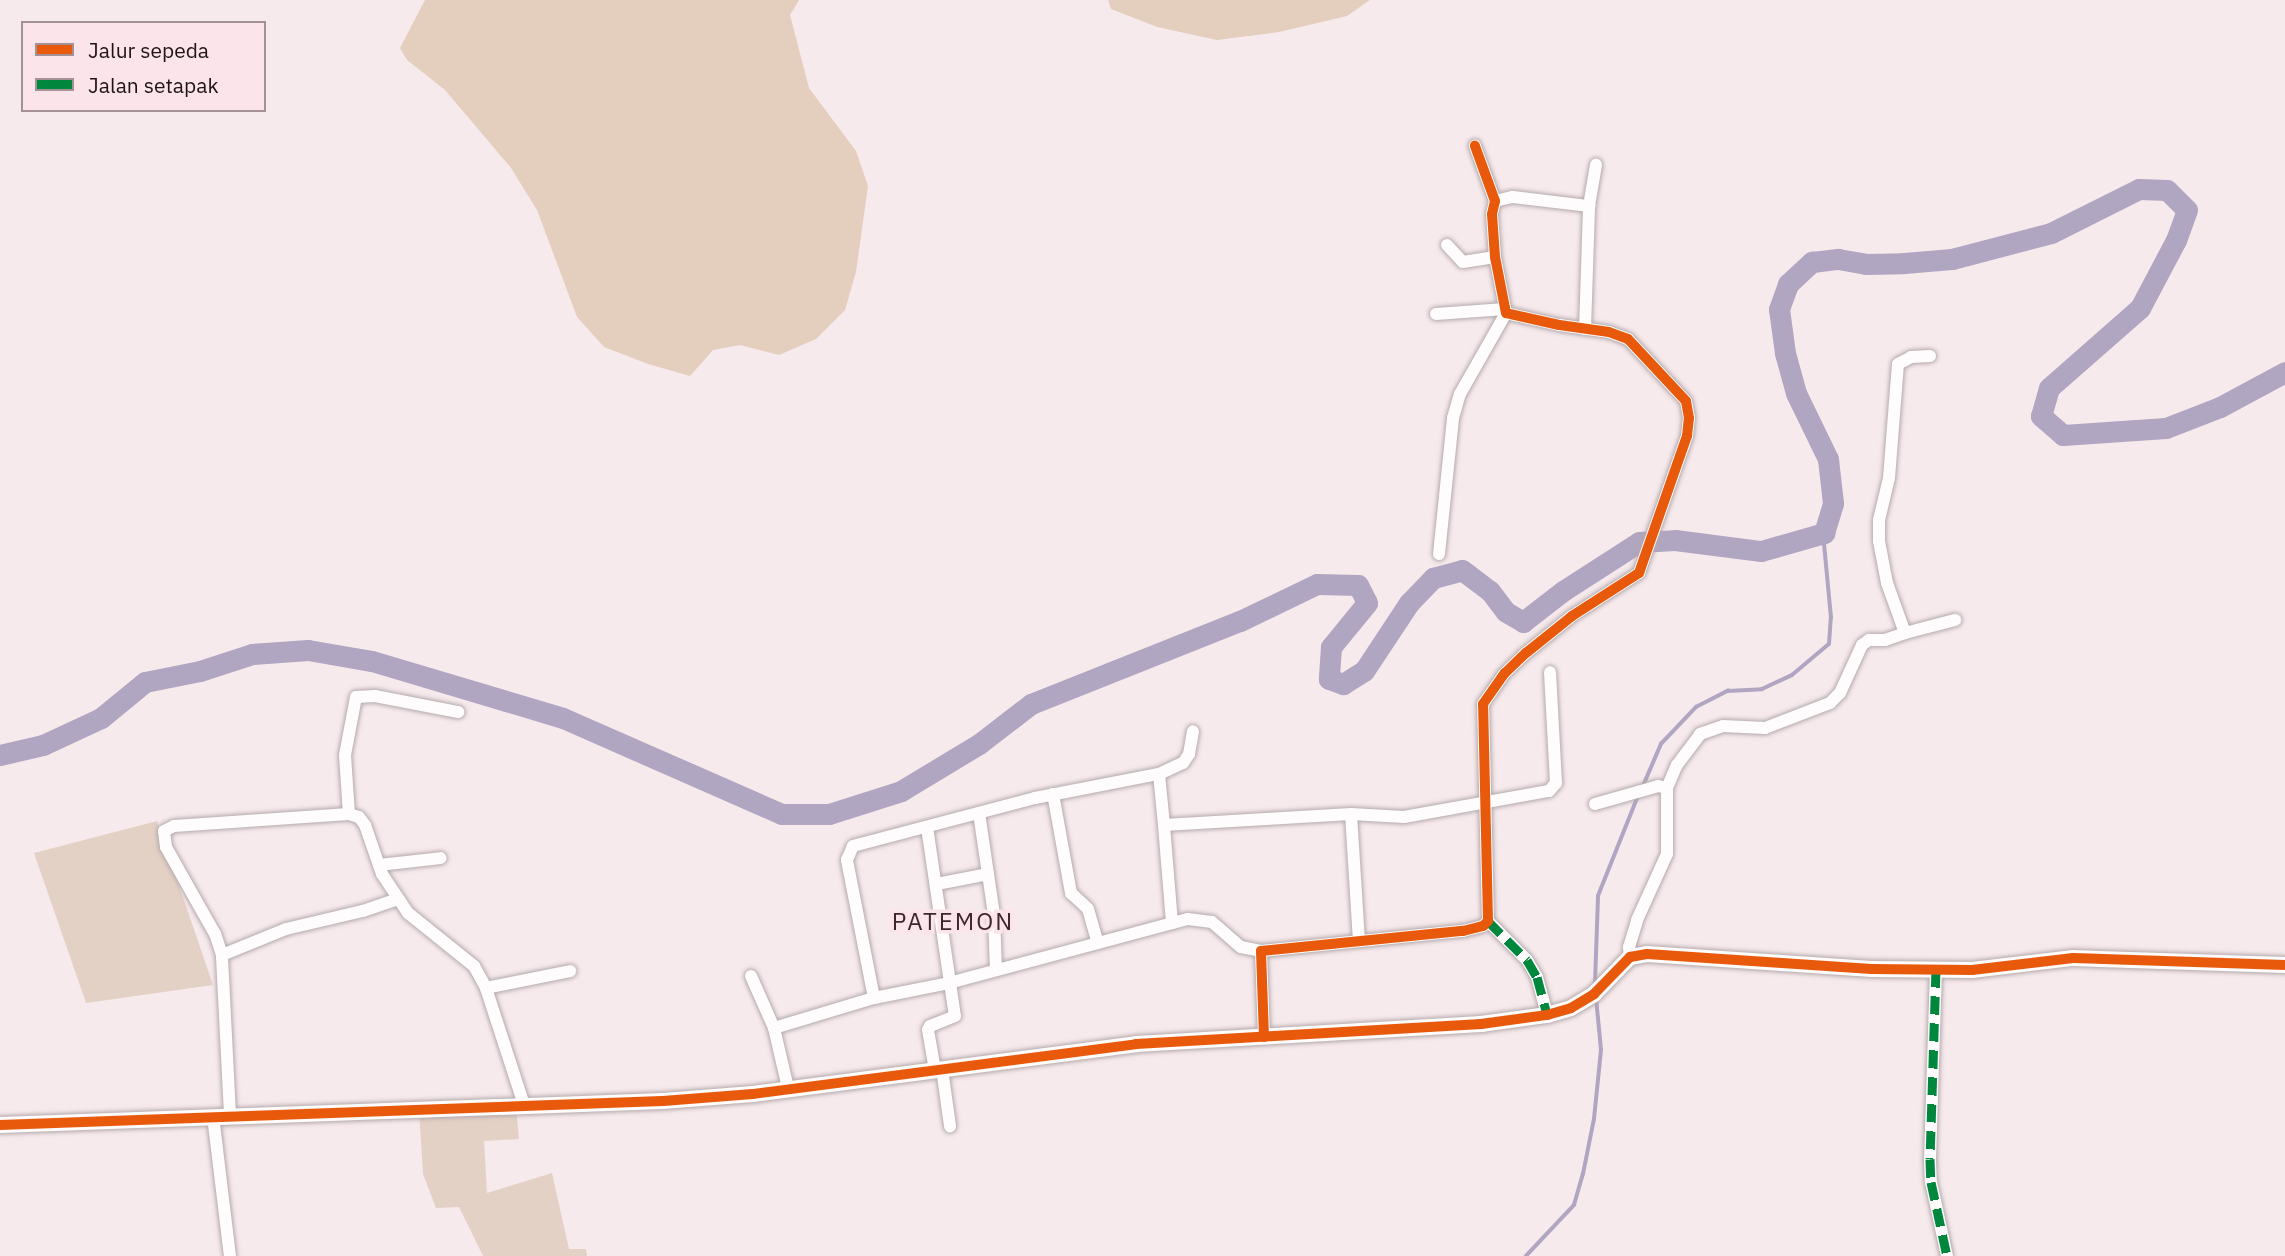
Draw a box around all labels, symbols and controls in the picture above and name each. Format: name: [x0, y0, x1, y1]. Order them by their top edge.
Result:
legend: [21, 21, 266, 112]
text: Jalur sepeda: [88, 36, 209, 64]
text: Jalan setapak: [88, 71, 219, 99]
district label: PATEMON: [893, 908, 1013, 936]

